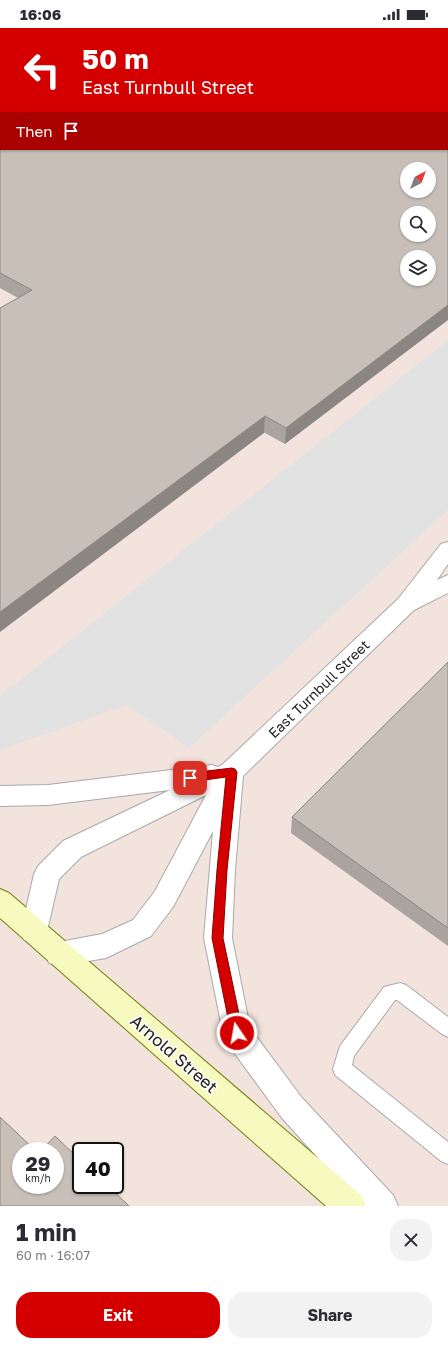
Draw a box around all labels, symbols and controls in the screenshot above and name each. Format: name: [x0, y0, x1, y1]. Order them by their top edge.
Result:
text: 16:06: [20, 5, 61, 23]
text: 50 m: [82, 42, 149, 75]
icon: left: [16, 44, 68, 96]
text: East Turnbull Street: [82, 76, 254, 98]
icon: arrive: [60, 120, 82, 142]
text: Then: [16, 122, 52, 140]
north arrow: [400, 162, 436, 198]
map controls: [400, 162, 436, 286]
button: search: [400, 206, 436, 242]
button: layers: [400, 250, 436, 286]
street label: East Turnbull Street: [265, 636, 373, 741]
pin: [173, 761, 207, 795]
icon: arrive: [179, 767, 201, 789]
street label: Arnold Street: [126, 1010, 222, 1097]
position arrow: [216, 1012, 258, 1054]
speed limit sign: 40: [72, 1142, 124, 1194]
text: 29: [26, 1151, 50, 1175]
text: km/h: [25, 1172, 51, 1184]
text: 1 min: [16, 1217, 76, 1246]
button: close: [390, 1219, 432, 1261]
text: 60 m · 16:07: [16, 1247, 90, 1263]
button: Exit: [16, 1292, 220, 1338]
button: Share: [228, 1292, 432, 1338]

